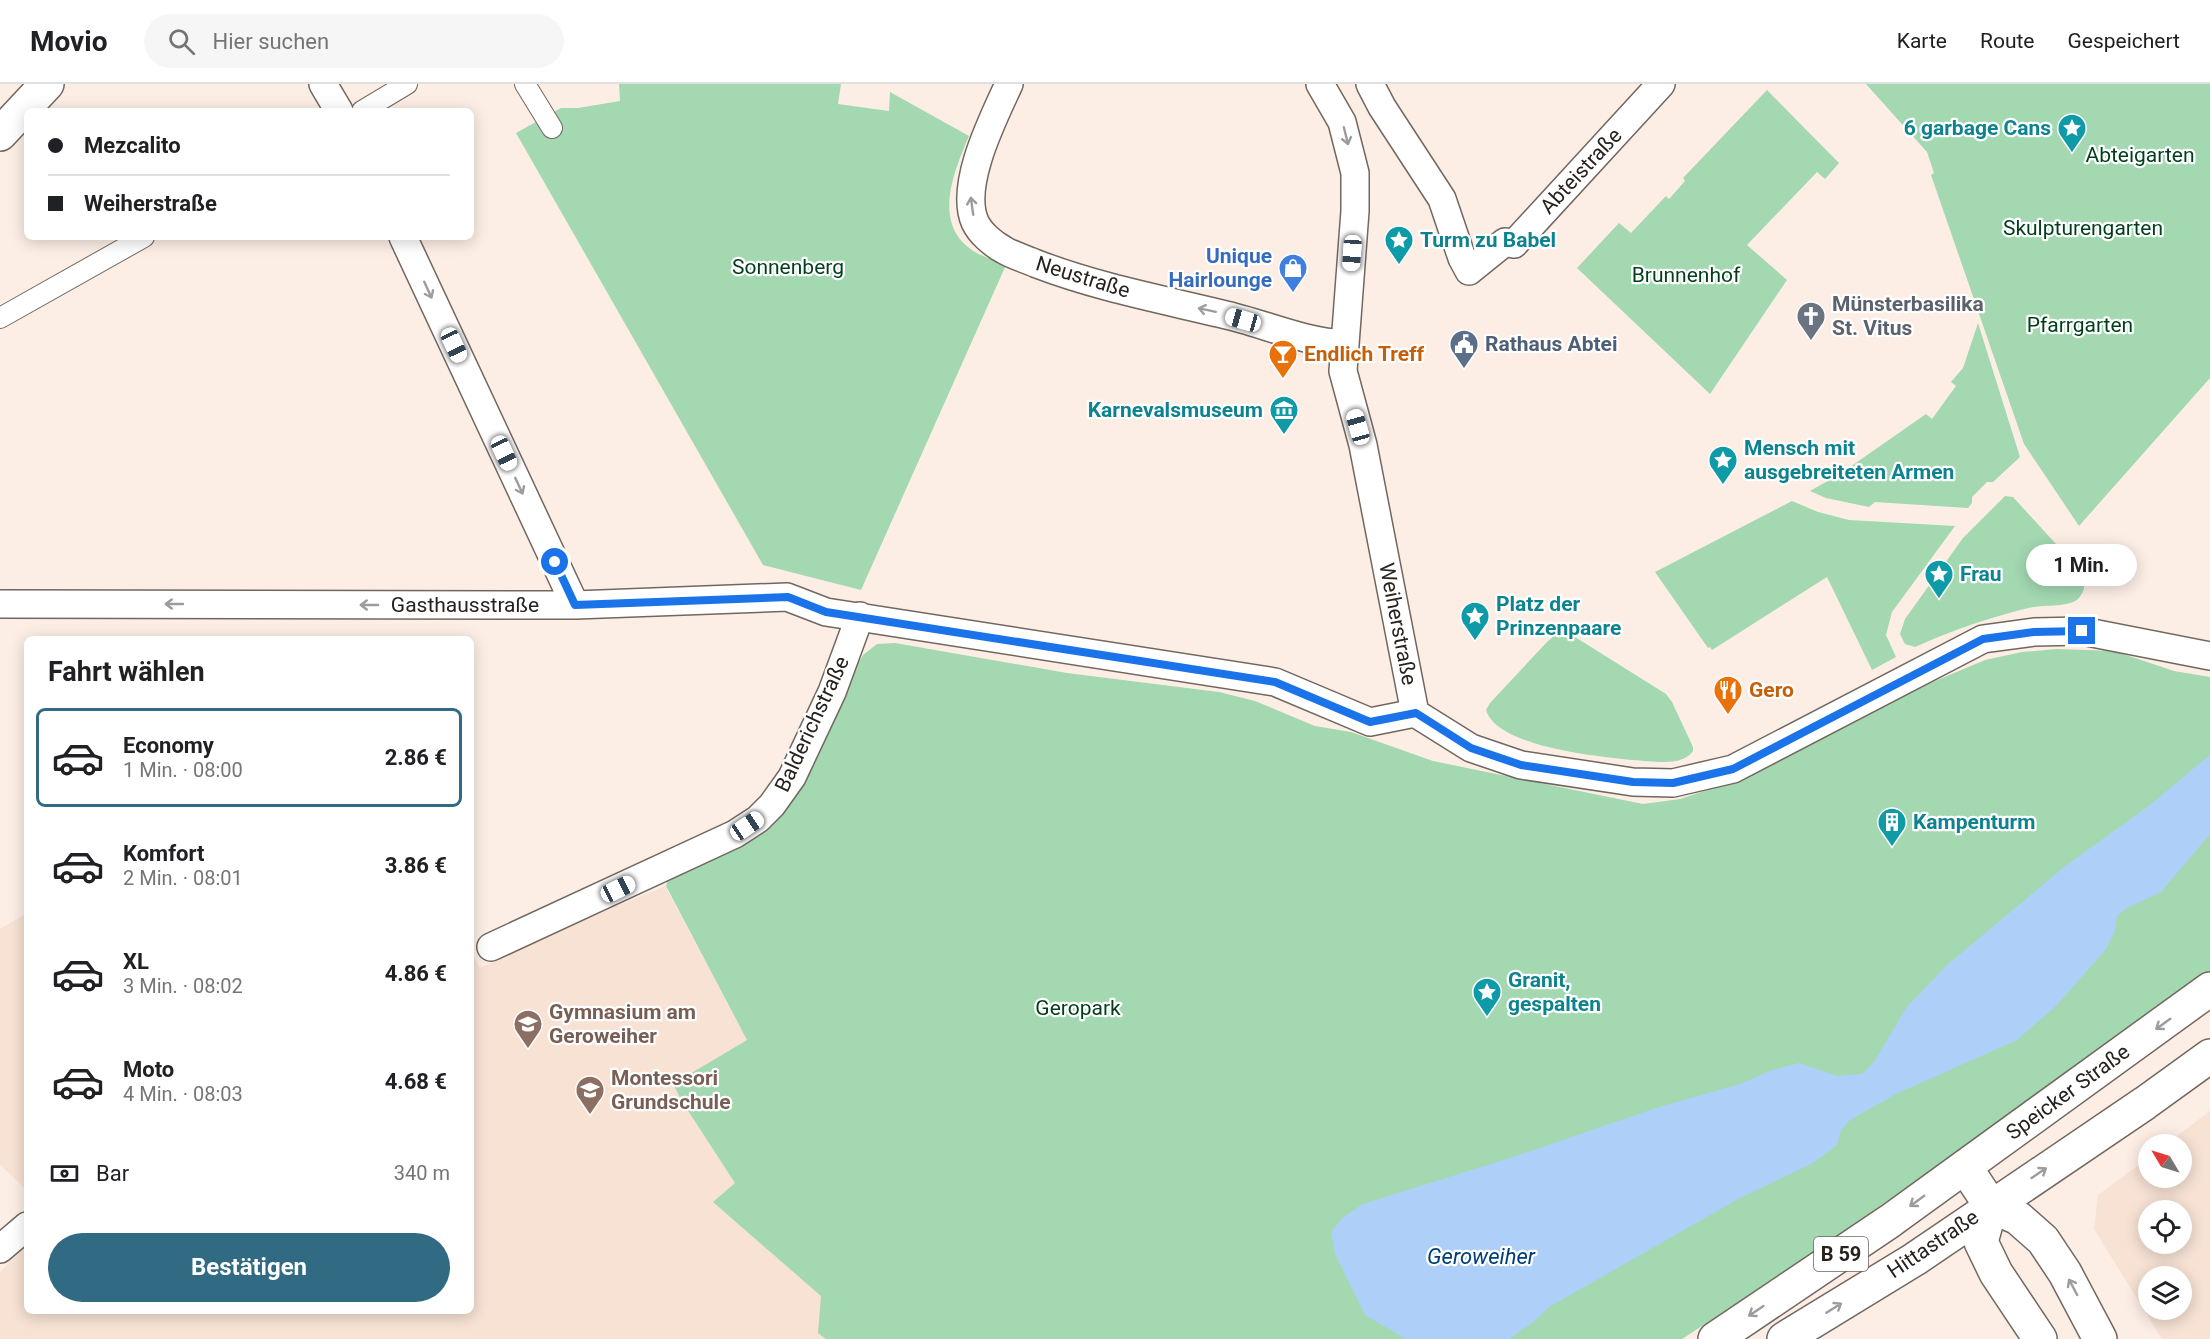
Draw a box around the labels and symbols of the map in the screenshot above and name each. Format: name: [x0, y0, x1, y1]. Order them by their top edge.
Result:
place icon: 6 garbage Cans: [2056, 112, 2088, 154]
place label: 6 garbage Cans: [1904, 116, 2051, 140]
street label: Abteistraße: [1535, 123, 1627, 219]
one-way arrow: [1340, 126, 1352, 145]
park label: Abteigarten: [2085, 143, 2195, 167]
one-way arrow: [966, 196, 977, 216]
park label: Skulpturengarten: [2003, 216, 2163, 240]
place icon: Turm zu Babel: [1383, 224, 1415, 266]
place label: Turm zu Babel: [1420, 228, 1556, 252]
car: [1342, 234, 1362, 272]
place label: Unique Hairlounge: [1168, 244, 1272, 292]
street label: Neustraße: [1033, 251, 1133, 303]
shop icon: Unique Hairlounge: [1277, 252, 1309, 294]
park label: Sonnenberg: [732, 255, 844, 279]
park label: Brunnenhof: [1632, 263, 1741, 287]
one-way arrow: [423, 281, 435, 299]
place label: Münsterbasilika St. Vitus: [1832, 292, 1984, 340]
church icon: Münsterbasilika St. Vitus: [1795, 300, 1827, 342]
one-way arrow: [1198, 304, 1217, 316]
car: [1223, 306, 1263, 334]
park label: Pfarrgarten: [2027, 313, 2133, 337]
car: [438, 325, 470, 365]
public building icon: Rathaus Abtei: [1448, 328, 1480, 370]
place label: Rathaus Abtei: [1485, 332, 1618, 356]
bar icon: Endlich Treff: [1267, 338, 1299, 380]
place label: Endlich Treff: [1304, 342, 1425, 366]
museum icon: Karnevalsmuseum: [1268, 394, 1300, 436]
place label: Karnevalsmuseum: [1088, 398, 1263, 422]
car: [1344, 407, 1372, 447]
car: [488, 433, 520, 473]
place label: Mensch mit ausgebreiteten Armen: [1744, 436, 1954, 484]
place icon: Mensch mit ausgebreiteten Armen: [1707, 444, 1739, 486]
one-way arrow: [514, 476, 526, 494]
callout: 1 Min.: [2026, 544, 2138, 586]
route start: [541, 548, 568, 575]
place icon: Frau: [1923, 558, 1955, 600]
street label: Weiherstraße: [1374, 561, 1422, 687]
place label: Frau: [1960, 562, 2002, 586]
place label: Platz der Prinzenpaare: [1496, 592, 1621, 640]
street label: Gasthausstraße: [391, 593, 539, 617]
one-way arrow: [165, 598, 185, 610]
one-way arrow: [360, 599, 380, 611]
place icon: Platz der Prinzenpaare: [1459, 600, 1491, 642]
route end: [2068, 617, 2095, 644]
street label: Balderichstraße: [770, 652, 854, 796]
restaurant icon: Gero: [1712, 674, 1744, 716]
place label: Gero: [1749, 678, 1794, 702]
building icon: Kampenturm: [1876, 806, 1908, 848]
car: [727, 808, 767, 844]
place label: Kampenturm: [1913, 810, 2035, 834]
car: [598, 873, 638, 905]
place label: Granit, gespalten: [1508, 968, 1601, 1016]
place icon: Granit, gespalten: [1471, 976, 1503, 1018]
park label: Geropark: [1035, 996, 1121, 1020]
place label: Gymnasium am Geroweiher: [549, 1000, 696, 1048]
school or university icon: Gymnasium am Geroweiher: [512, 1008, 544, 1050]
one-way arrow: [2155, 1017, 2171, 1030]
street label: Speicker Straße: [2002, 1039, 2134, 1145]
place label: Montessori Grundschule: [611, 1066, 731, 1114]
school or university icon: Montessori Grundschule: [574, 1074, 606, 1116]
north arrow: [2138, 1134, 2192, 1188]
one-way arrow: [2031, 1167, 2047, 1179]
one-way arrow: [1910, 1195, 1926, 1207]
street label: Hittastraße: [1883, 1205, 1983, 1283]
road number: B 59: [1814, 1237, 1868, 1271]
water label: Geroweiher: [1427, 1244, 1536, 1269]
one-way arrow: [2067, 1279, 2078, 1297]
one-way arrow: [1825, 1302, 1842, 1314]
one-way arrow: [1749, 1305, 1765, 1317]

